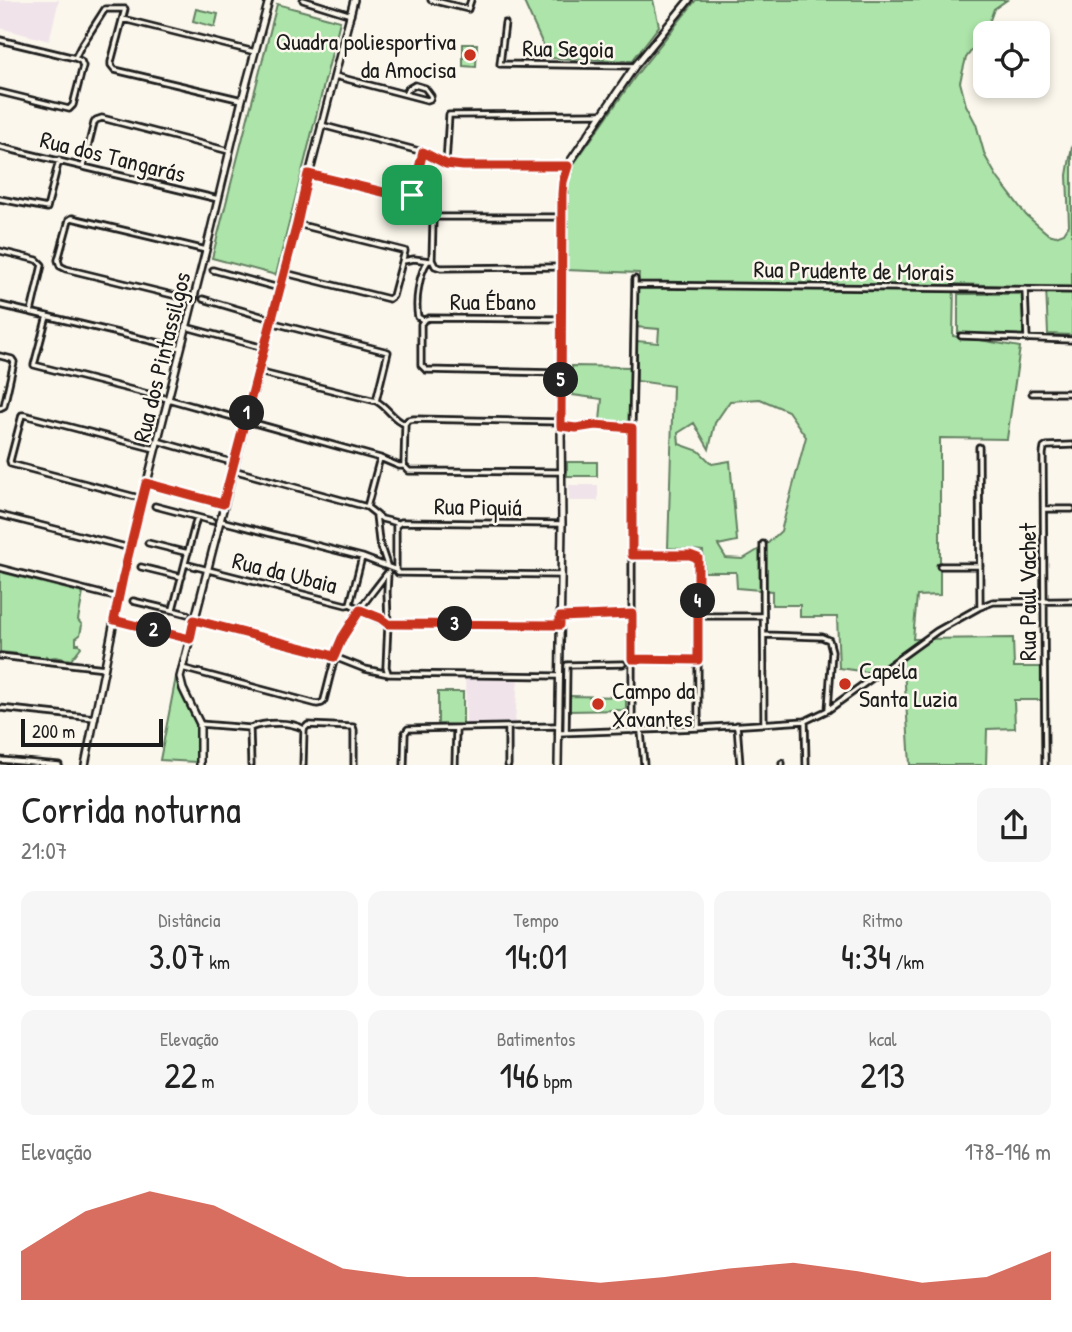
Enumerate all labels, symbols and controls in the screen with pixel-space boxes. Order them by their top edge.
map controls [973,21,1050,98]
button: locate [973,21,1050,98]
place label: Quadra poliesportiva da Amocisa [275,25,456,85]
street label: Rua Segoia [522,31,614,65]
marker: Quadra poliesportiva da Amocisa [462,47,478,63]
street label: Rua dos Tangarás [37,122,189,190]
pin [382,165,442,225]
icon: arrive [393,176,431,214]
street label: Rua Prudente de Morais [753,252,955,288]
street label: Rua dos Pintassilgos [124,268,198,446]
street label: Rua Ébano [450,285,536,317]
pin: 5 [544,362,578,398]
text: 5 [556,366,565,392]
pin: 1 [230,396,264,430]
text: 1 [243,399,250,425]
street label: Rua Piquiá [434,489,522,523]
street label: Rua Paul Vachet [1011,522,1043,661]
street label: Rua da Ubaia [229,544,341,600]
pin: 4 [680,584,716,618]
text: 4 [694,587,701,613]
pin: 3 [438,606,472,642]
text: 3 [450,610,459,636]
pin: 2 [136,612,172,648]
text: 2 [149,616,158,642]
place label: Capela Santa Luzia [859,654,957,714]
place label: Campo da Xavantes [612,674,695,734]
marker: Capela Santa Luzia [837,676,853,692]
marker: Campo da Xavantes [590,696,606,712]
scale bar [21,716,163,748]
text: 200 m [32,718,75,744]
text: Corrida noturna [21,783,241,835]
button: share [977,788,1051,862]
text: 21:07 [21,835,67,866]
text: Distância [158,907,220,933]
text: Tempo [513,907,559,933]
text: Ritmo [863,907,903,933]
text: 3.07 [149,933,205,980]
text: 14:01 [505,933,567,980]
text: 4:34 [841,933,891,980]
text: km [205,949,230,975]
text: /km [891,949,924,975]
text: Elevação [160,1026,219,1052]
text: Batimentos [497,1026,575,1052]
text: kcal [869,1026,897,1052]
text: 22 [164,1052,197,1099]
text: 146 [499,1052,539,1099]
text: 213 [860,1052,905,1099]
text: m [197,1068,214,1094]
text: bpm [539,1068,573,1094]
text: Elevação [21,1136,92,1167]
text: 178–196 m [965,1136,1051,1167]

